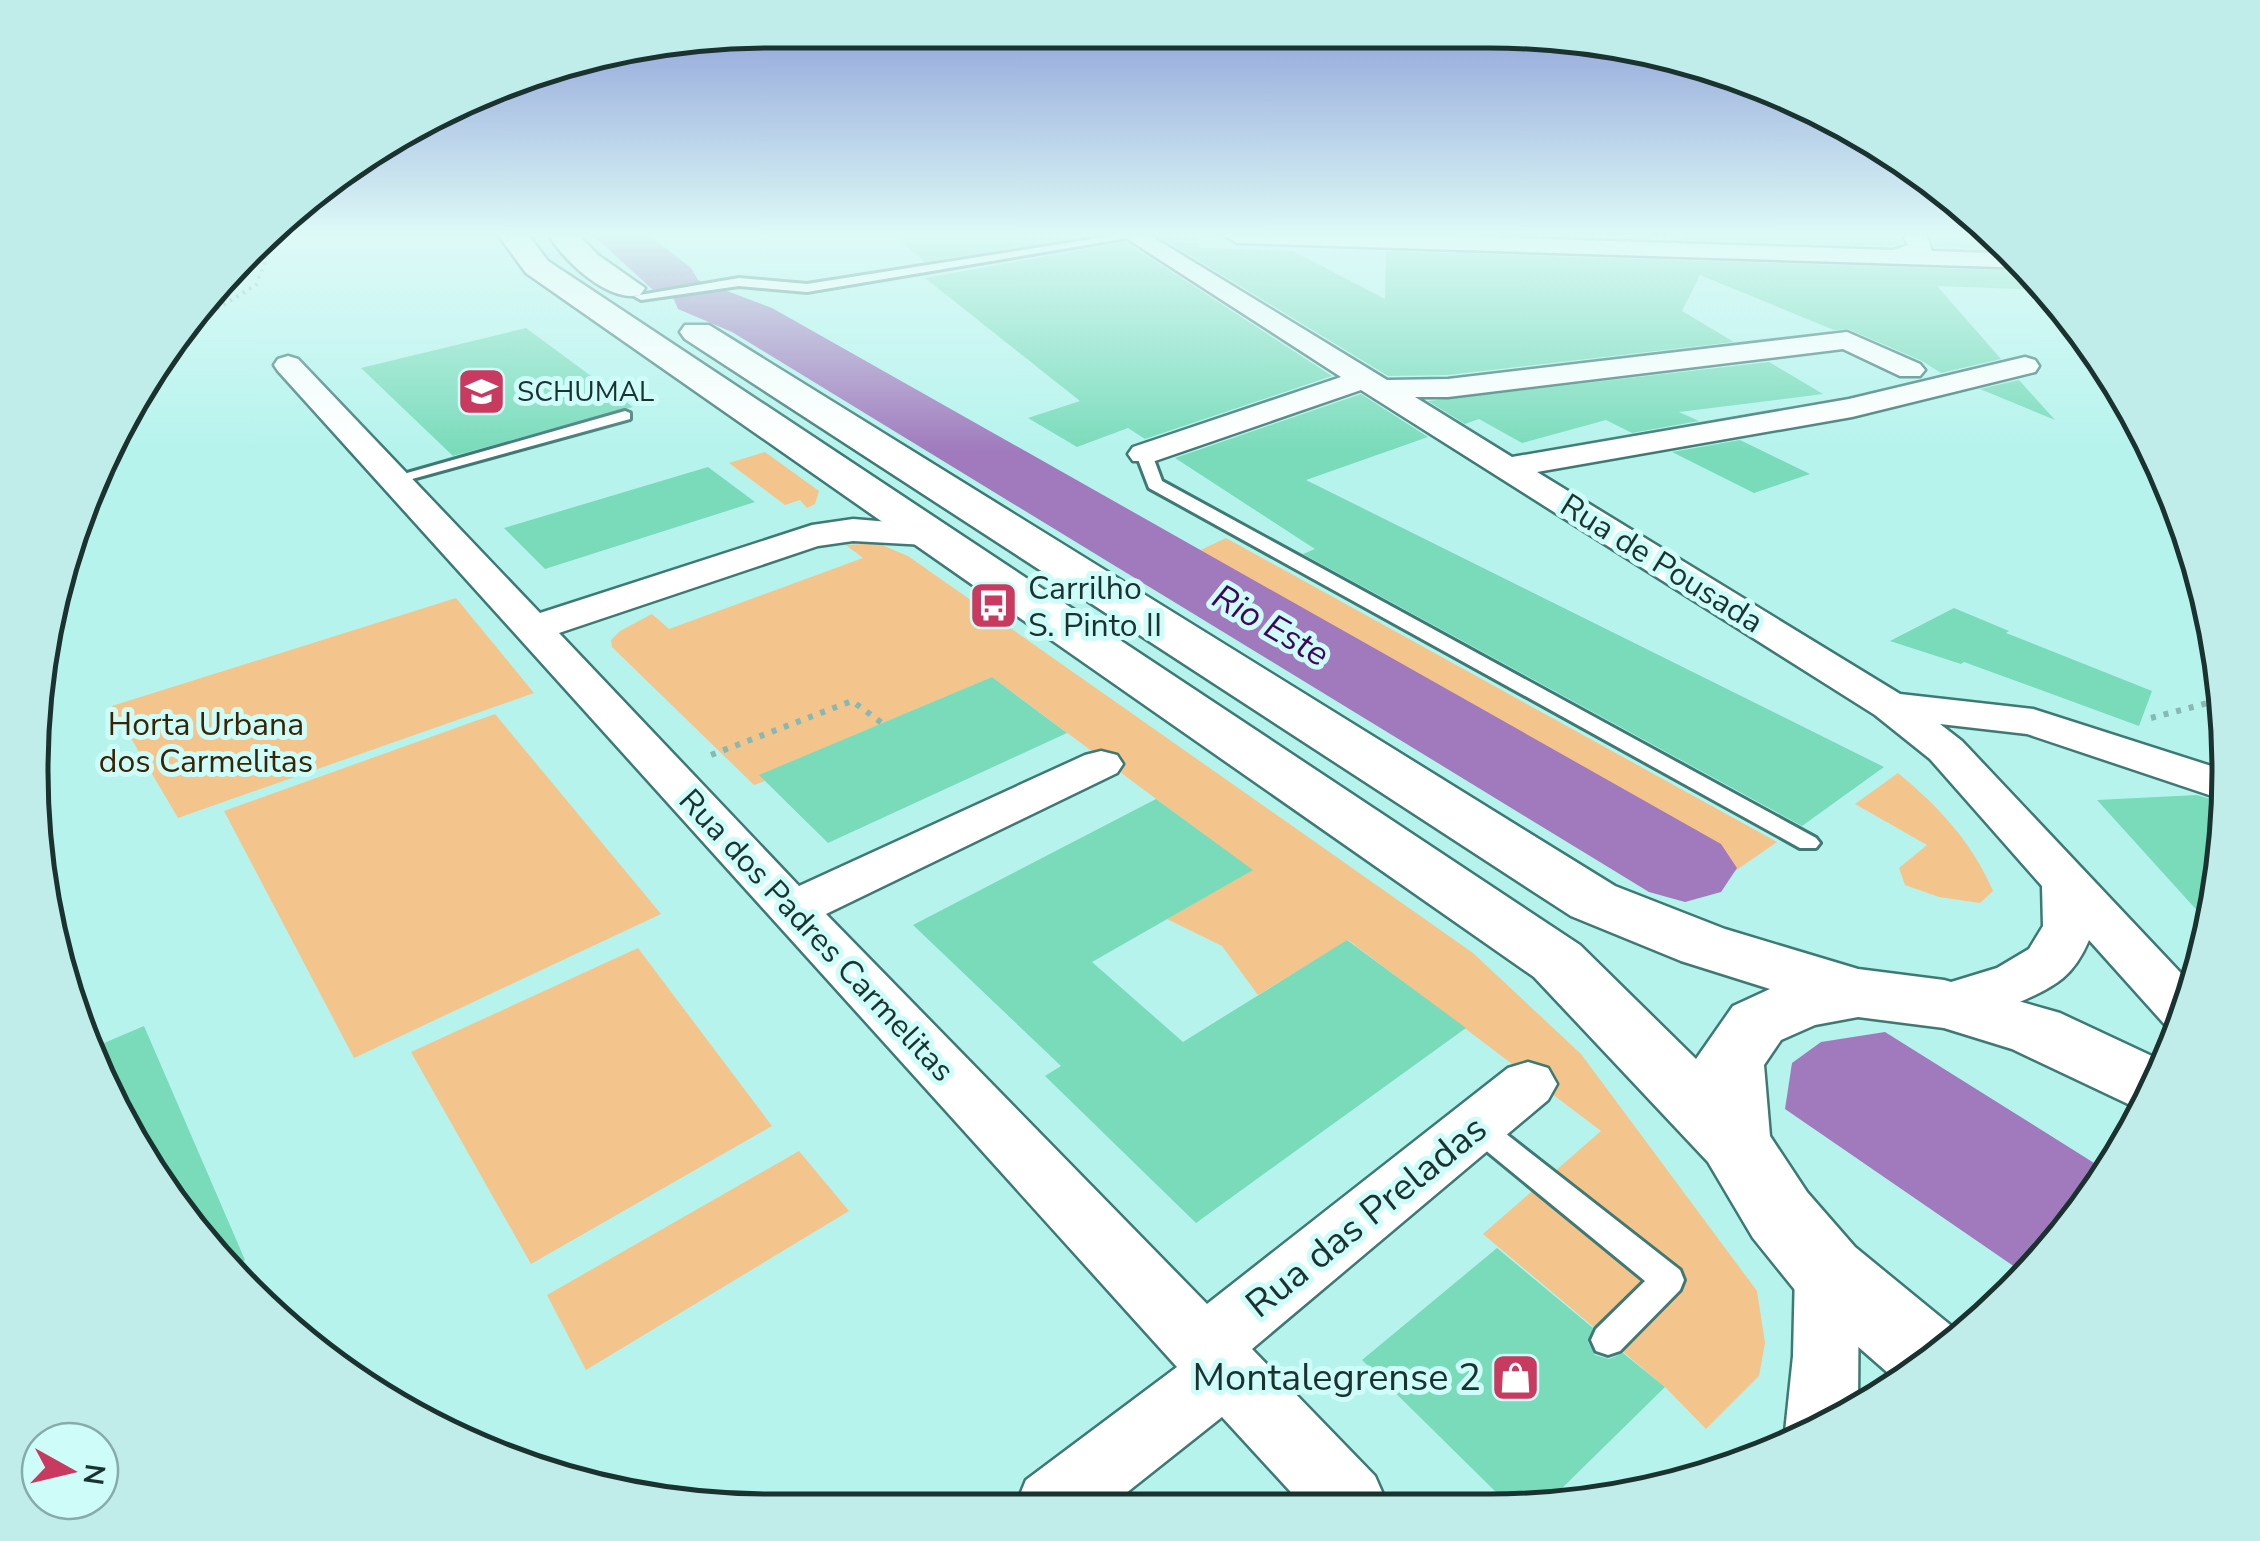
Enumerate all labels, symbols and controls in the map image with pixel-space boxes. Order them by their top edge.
school or university icon: SCHUMAL [456,365,508,417]
place label: SCHUMAL [517,373,654,411]
street label: Rua de Pousada [1552,484,1771,643]
place label: Carrilho S. Pinto II [1028,567,1162,647]
water label: Rio Este [1204,573,1338,678]
bus stop icon: Carrilho S. Pinto II [967,580,1019,632]
park label: Horta Urbana dos Carmelitas [99,703,313,783]
street label: Rua dos Padres Carmelitas [669,780,964,1091]
street label: Rua das Preladas [1235,1103,1497,1329]
shop icon: Montalegrense 2 [1490,1351,1542,1403]
place label: Montalegrense 2 [1193,1352,1481,1403]
north arrow [20,1421,120,1521]
text: N [73,1461,114,1487]

